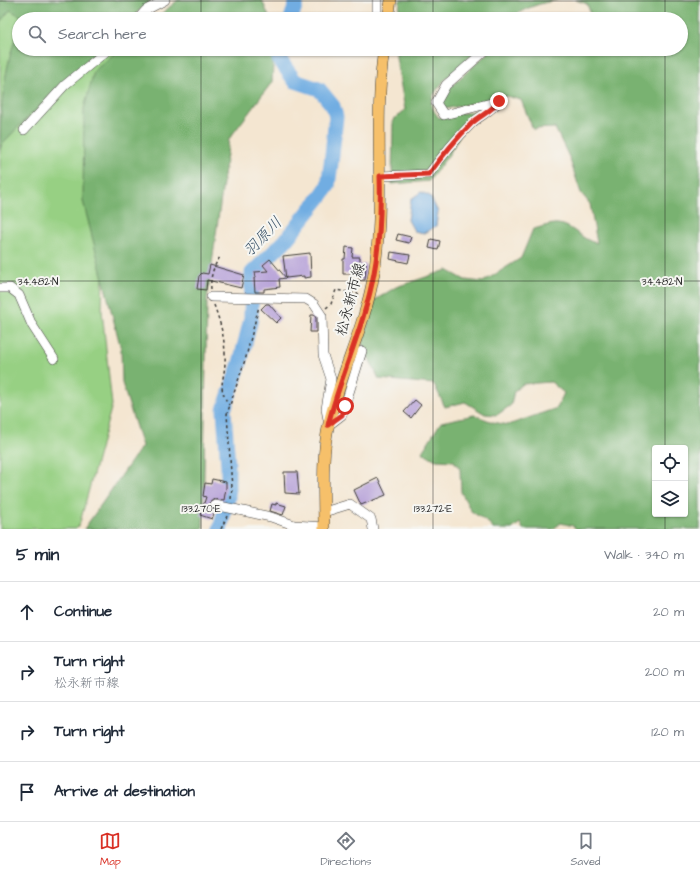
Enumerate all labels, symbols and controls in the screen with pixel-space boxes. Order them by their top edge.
search box [12,12,688,56]
icon: search [26,23,48,45]
text: Search here [58,24,147,45]
route end [490,92,508,110]
water label: 羽原川 [238,212,287,262]
street label: 松永新市線 [331,260,370,338]
text: 34.482°N [18,275,58,289]
text: 34.482°N [642,275,682,289]
route start [336,397,354,415]
map controls [652,445,688,517]
button: locate [652,445,688,481]
button: layers [652,481,688,517]
text: 133.270°E [181,502,221,516]
text: 133.272°E [414,502,452,516]
text: 5 min [16,543,59,567]
text: Walk · 340 m [604,546,684,564]
icon: ahead [16,601,38,623]
text: Continue [54,601,112,622]
text: 20 m [653,603,684,621]
text: Turn right [54,651,125,672]
icon: right [16,661,38,683]
text: 200 m [645,663,684,681]
text: 松永新市線 [54,674,119,692]
icon: right [16,721,38,743]
text: Turn right [54,721,125,742]
text: 120 m [651,723,684,741]
icon: arrive [16,781,38,803]
text: Arrive at destination [54,781,195,802]
tab: Map [99,830,121,869]
tab: Directions [320,830,372,869]
tab: Saved [571,830,601,869]

